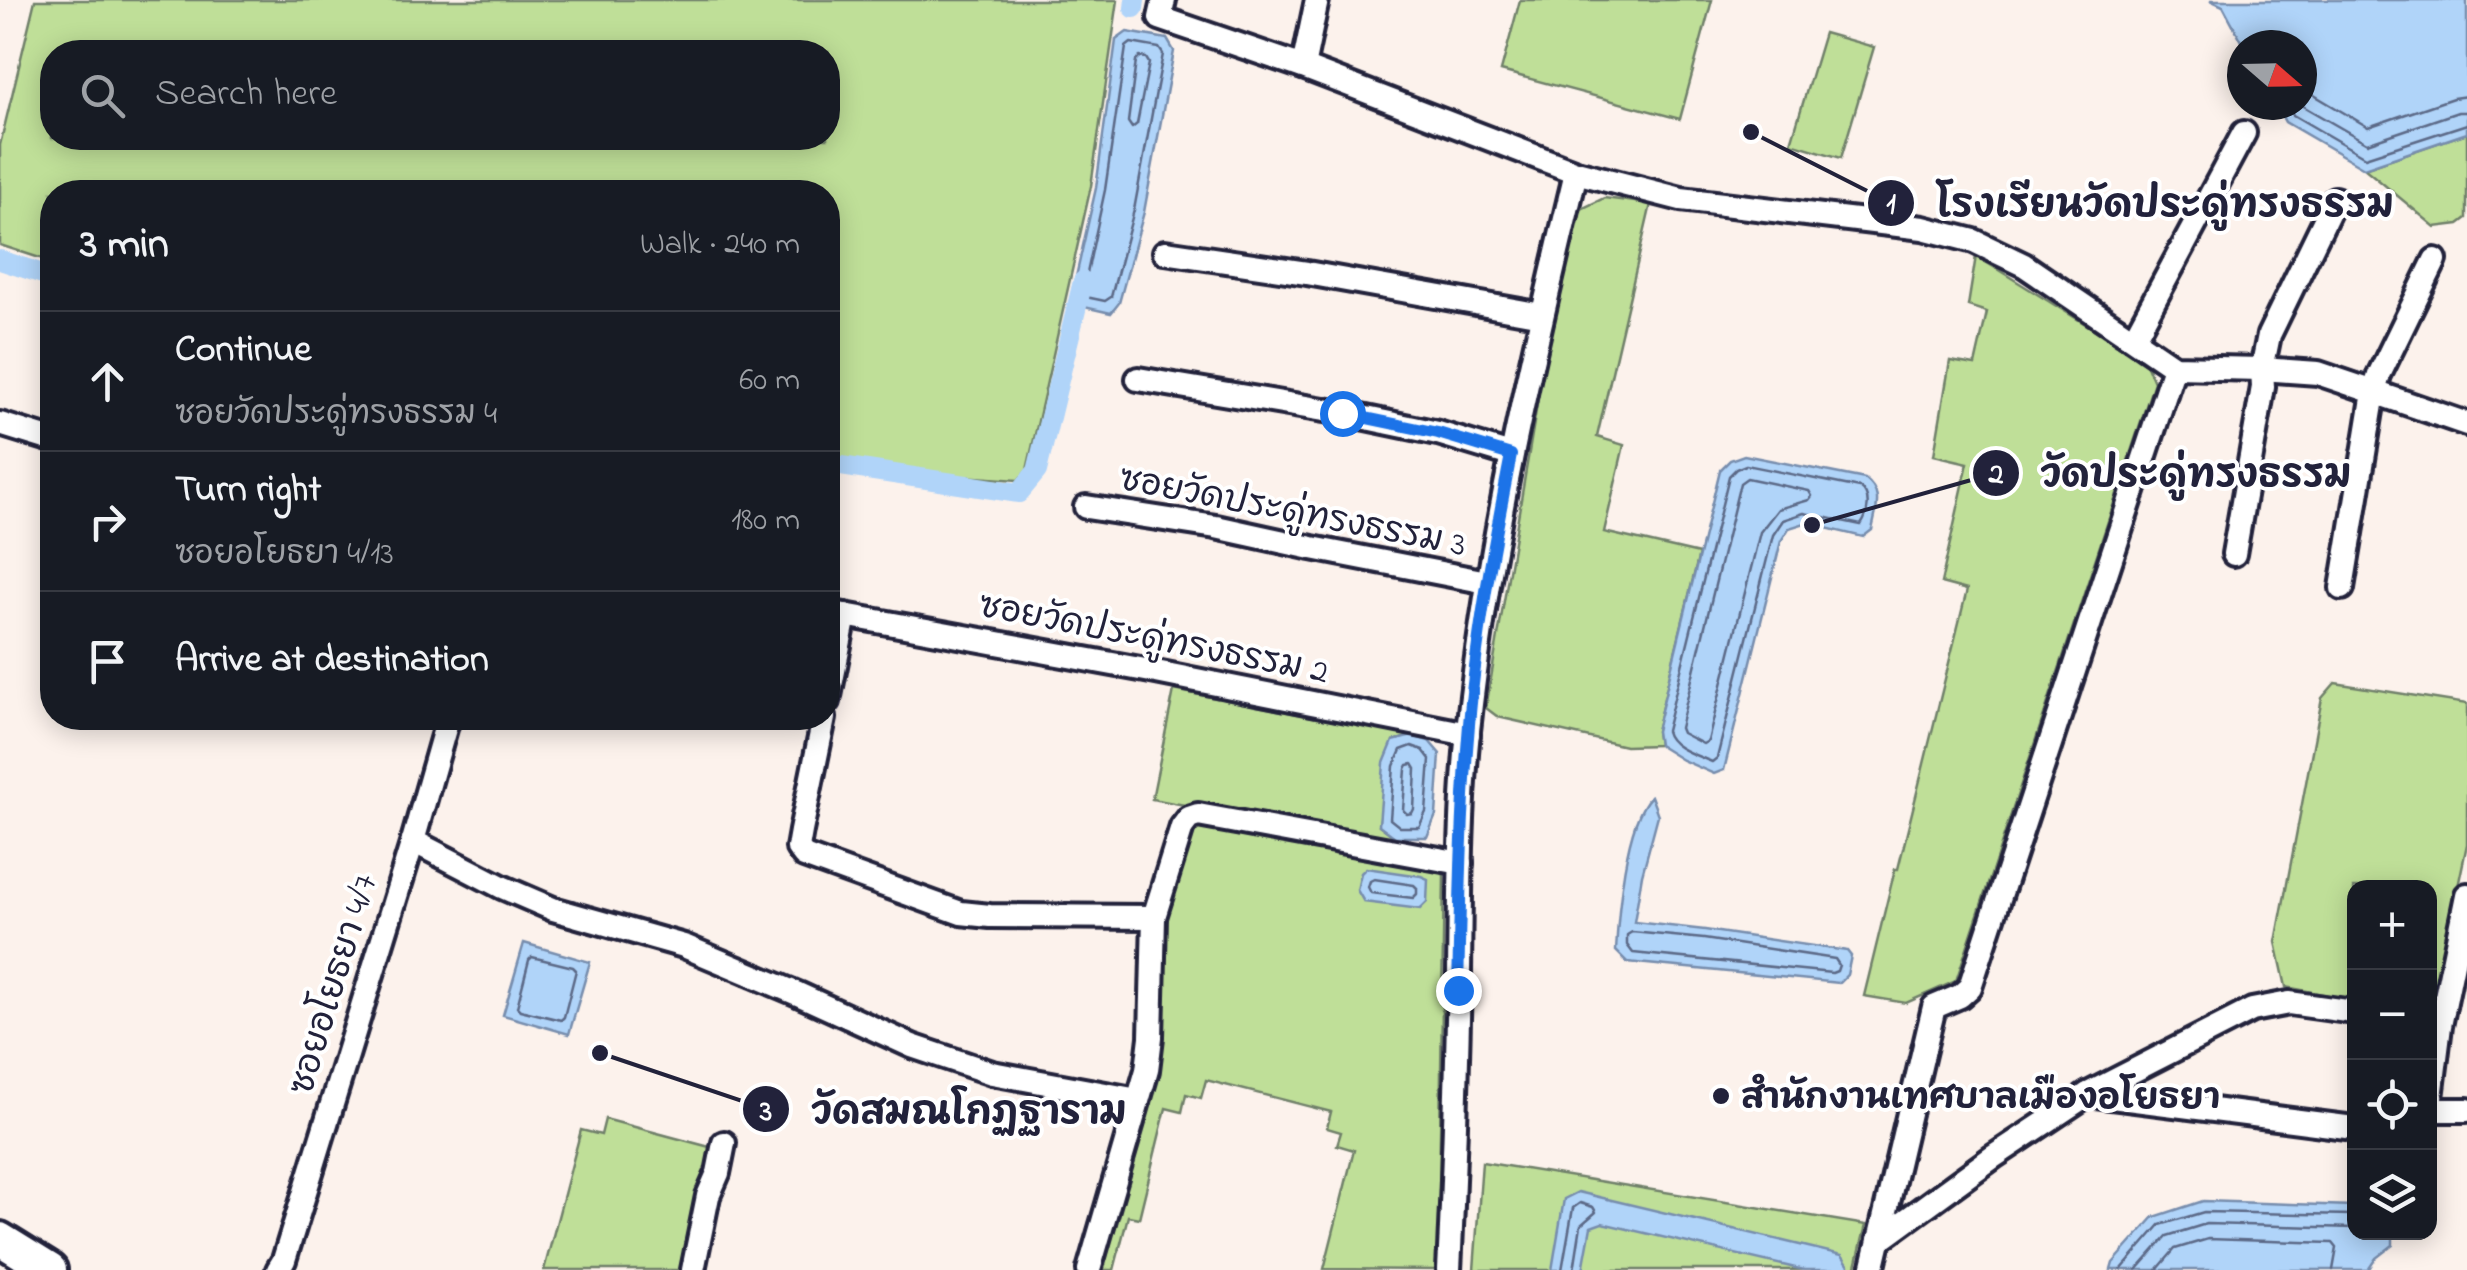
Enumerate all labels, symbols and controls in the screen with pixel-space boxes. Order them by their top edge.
north arrow [2227,30,2317,120]
search box [40,40,840,150]
text: Search here [155,67,337,123]
icon: search [75,68,130,123]
callout: โรงเรียนวัดประดู่ทรงธรรม [1866,169,2414,237]
text: โรงเรียนวัดประดู่ทรงธรรม [1935,178,2394,235]
text: 1 [1886,184,1896,228]
text: 3 min [80,215,169,276]
text: Walk · 240 m [640,222,800,269]
text: Continue [175,323,311,379]
icon: ahead [80,354,135,409]
text: 60 m [739,358,800,405]
route start [1320,391,1366,437]
text: ซอยวัดประดู่ทรงธรรม 4 [175,392,497,439]
callout: วัดประดู่ทรงธรรม [1971,439,2372,507]
text: วัดประดู่ทรงธรรม [2041,449,2351,505]
text: 2 [1988,454,2004,498]
street label: ซอยวัดประดู่ทรงธรรม 3 [1115,455,1470,572]
text: Turn right [175,463,321,519]
icon: right [80,494,135,549]
text: 180 m [731,498,800,545]
text: ซอยอโยธยา 4/13 [175,532,394,579]
street label: ซอยวัดประดู่ทรงธรรม 2 [974,582,1333,699]
text: Arrive at destination [175,633,489,689]
icon: arrive [80,634,135,689]
street label: ซอยอโยธยา 4/7 [276,868,393,1102]
map controls [2347,880,2437,1240]
button: + [2347,880,2437,970]
route end [1436,968,1482,1014]
button: − [2347,970,2437,1060]
button: locate [2347,1060,2437,1150]
place label: สำนักงานเทศบาลเมืองอโยธยา [1741,1073,2220,1125]
callout: วัดสมณโกฏฐาราม [741,1075,1146,1143]
text: วัดสมณโกฏฐาราม [811,1085,1127,1142]
marker: สำนักงานเทศบาลเมืองอโยธยา [1710,1085,1732,1107]
text: 3 [759,1091,772,1135]
button: layers [2347,1150,2437,1240]

